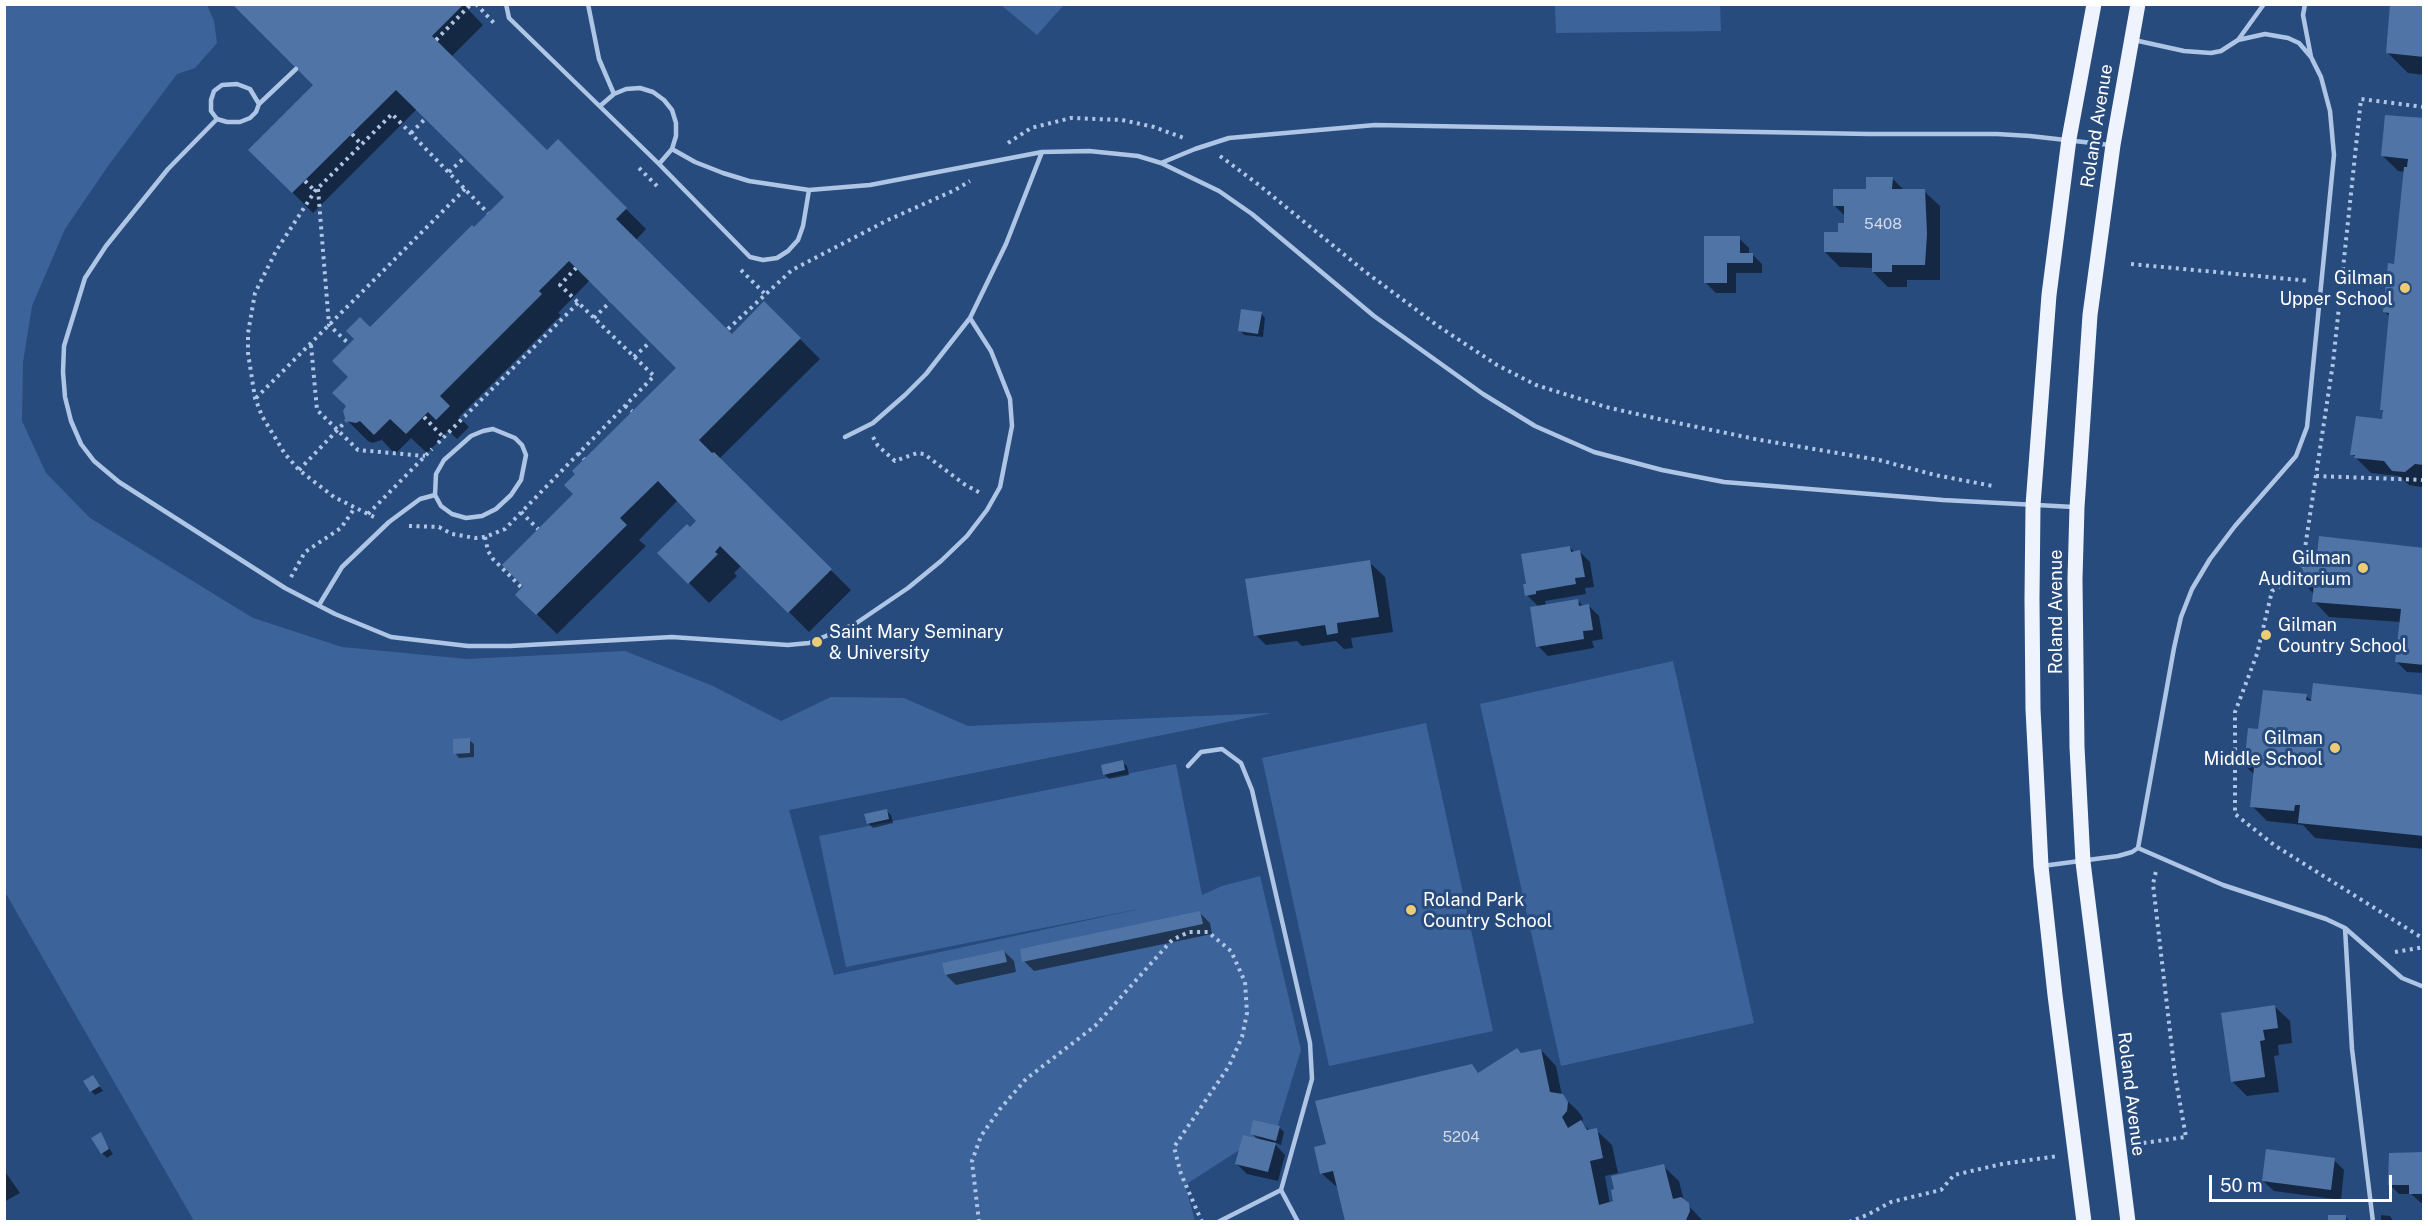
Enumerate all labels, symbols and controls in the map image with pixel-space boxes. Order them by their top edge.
street label: Roland Avenue [2077,63,2117,189]
house number: 5408 [1864,215,1902,233]
place label: Gilman Upper School [2279,267,2393,310]
marker: Gilman Upper School [2398,281,2412,295]
place label: Gilman Auditorium [2258,547,2351,590]
street label: Roland Avenue [2045,550,2067,674]
marker: Gilman Auditorium [2356,561,2370,575]
place label: Gilman Country School [2278,614,2407,656]
place label: Saint Mary Seminary & University [829,621,1004,664]
marker: Gilman Country School [2259,628,2273,642]
marker: Saint Mary Seminary & University [810,635,824,649]
place label: Gilman Middle School [2204,727,2323,770]
marker: Gilman Middle School [2328,741,2342,755]
place label: Roland Park Country School [1423,889,1552,932]
marker: Roland Park Country School [1404,903,1418,917]
street label: Roland Avenue [2113,1031,2149,1157]
house number: 5204 [1442,1128,1480,1146]
scale bar [2212,1163,2395,1201]
text: 50 m [2220,1175,2263,1196]

